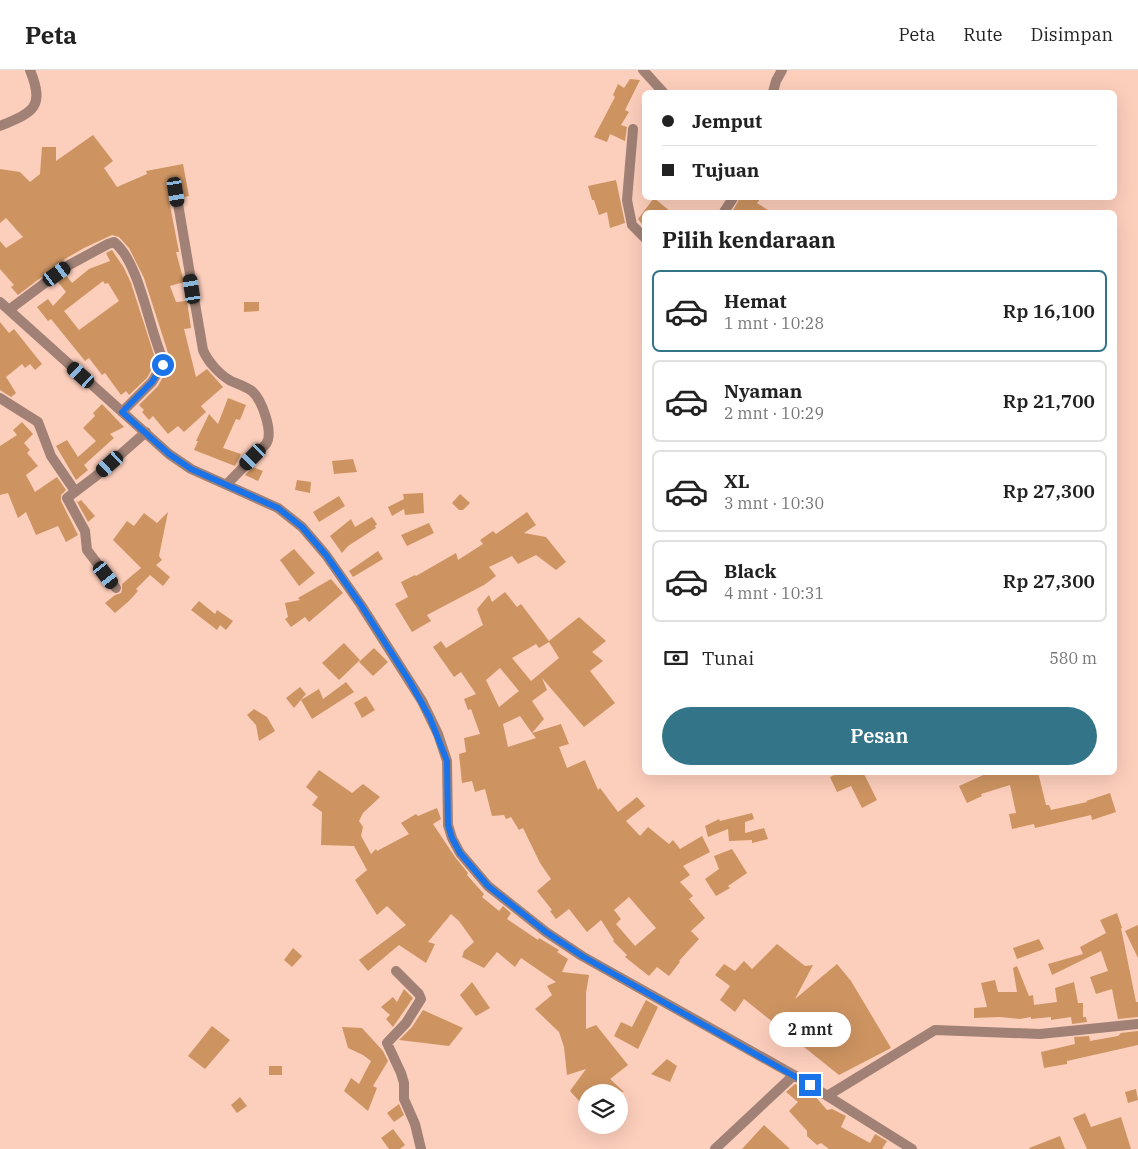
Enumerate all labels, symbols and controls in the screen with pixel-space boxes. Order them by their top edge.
text: Peta [25,19,77,51]
text: Peta [899,23,935,46]
text: Rute [963,23,1002,46]
text: Disimpan [1030,23,1113,46]
text: Jemput [692,109,762,133]
text: Tujuan [692,158,759,182]
car [166,176,185,208]
text: Pilih kendaraan [662,225,836,254]
car [40,259,73,289]
car [182,273,201,305]
icon: car [664,289,709,334]
text: Hemat [724,289,787,313]
text: Rp 16,100 [1003,299,1095,323]
text: 1 mnt · 10:28 [724,313,824,333]
route start [152,354,174,376]
car [64,359,97,391]
icon: car [664,379,709,424]
text: Nyaman [724,379,802,403]
text: Rp 21,700 [1003,389,1095,413]
text: 2 mnt · 10:29 [724,403,824,423]
car [237,441,268,473]
car [93,448,126,480]
icon: car [664,469,709,514]
text: XL [724,469,750,493]
text: Rp 27,300 [1003,479,1095,503]
text: 3 mnt · 10:30 [724,493,824,513]
car [90,559,121,591]
icon: car [664,559,709,604]
text: Black [724,559,776,583]
text: Rp 27,300 [1003,569,1095,593]
text: 4 mnt · 10:31 [724,583,824,603]
icon: cash [662,644,690,672]
text: Tunai [702,646,754,670]
text: 580 m [1049,648,1097,668]
button: Pesan [662,707,1097,765]
callout: 2 mnt [769,1012,851,1048]
text: 2 mnt [787,1019,833,1039]
route end [799,1074,821,1096]
map controls [578,1084,628,1134]
button: layers [578,1084,628,1134]

